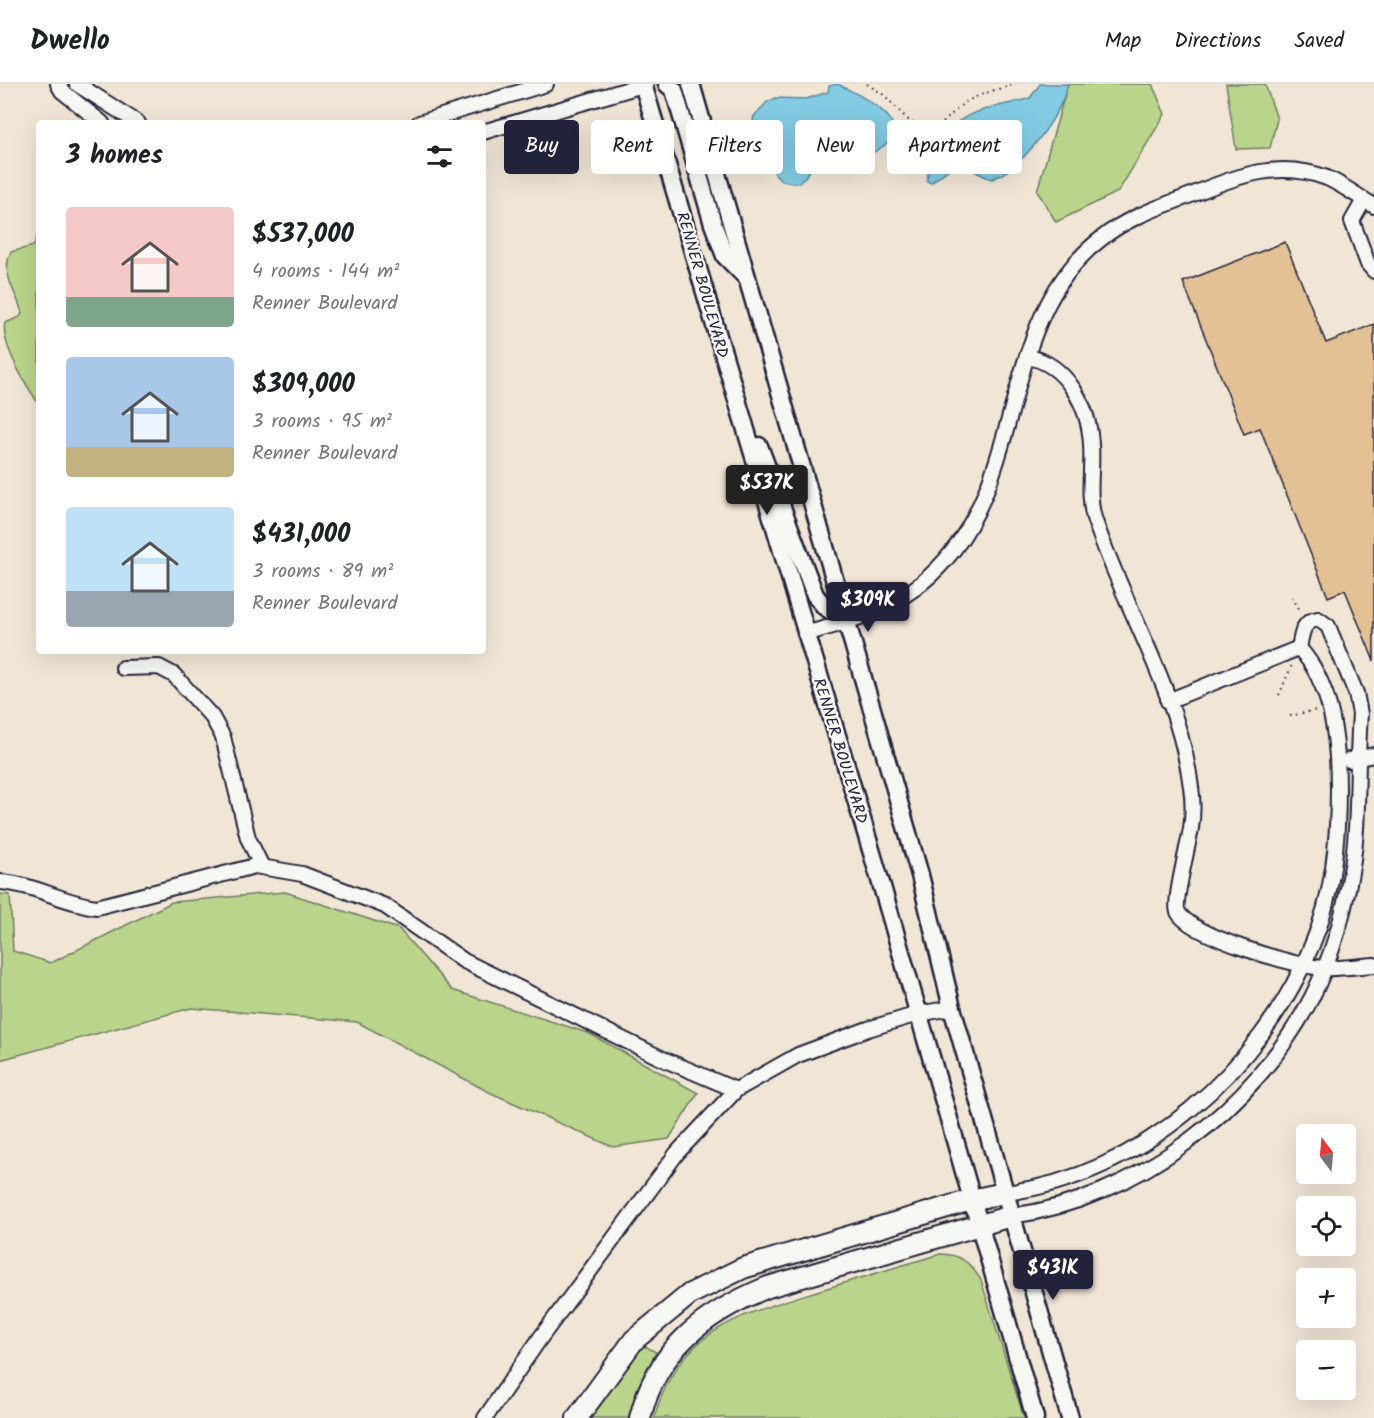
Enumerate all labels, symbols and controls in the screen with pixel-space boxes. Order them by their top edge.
text: Dwello [30,19,110,64]
text: Map [1105,25,1141,58]
text: Directions [1174,25,1261,58]
text: Saved [1294,25,1344,58]
chip: Buy [504,120,579,174]
chip: Rent [591,120,674,174]
chip: Filters [686,120,783,174]
chip: New [795,120,875,174]
chip: Apartment [887,120,1022,174]
text: 3 homes [66,135,163,177]
icon: filters [423,140,456,173]
street label: RENNER BOULEVARD [669,209,735,361]
text: $537,000 [252,214,354,256]
icon: home [114,231,186,303]
text: 4 rooms · 144 m² [252,256,399,288]
text: Renner Boulevard [252,288,397,320]
text: $309,000 [252,364,355,406]
icon: home [114,381,186,453]
text: 3 rooms · 95 m² [252,406,392,438]
text: Renner Boulevard [252,438,397,470]
pin: $537K [725,465,809,516]
text: $537K [740,468,794,500]
text: $431,000 [252,514,350,556]
icon: home [114,531,186,603]
text: 3 rooms · 89 m² [252,556,393,588]
pin: $309K [826,582,910,633]
text: $309K [840,585,896,617]
text: Renner Boulevard [252,588,397,620]
street label: RENNER BOULEVARD [806,675,874,827]
north arrow [1296,1124,1356,1184]
map controls [1296,1124,1356,1400]
button: locate [1296,1196,1356,1256]
pin: $431K [1011,1250,1095,1301]
text: $431K [1027,1253,1079,1285]
button: + [1296,1268,1356,1328]
button: − [1296,1340,1356,1400]

